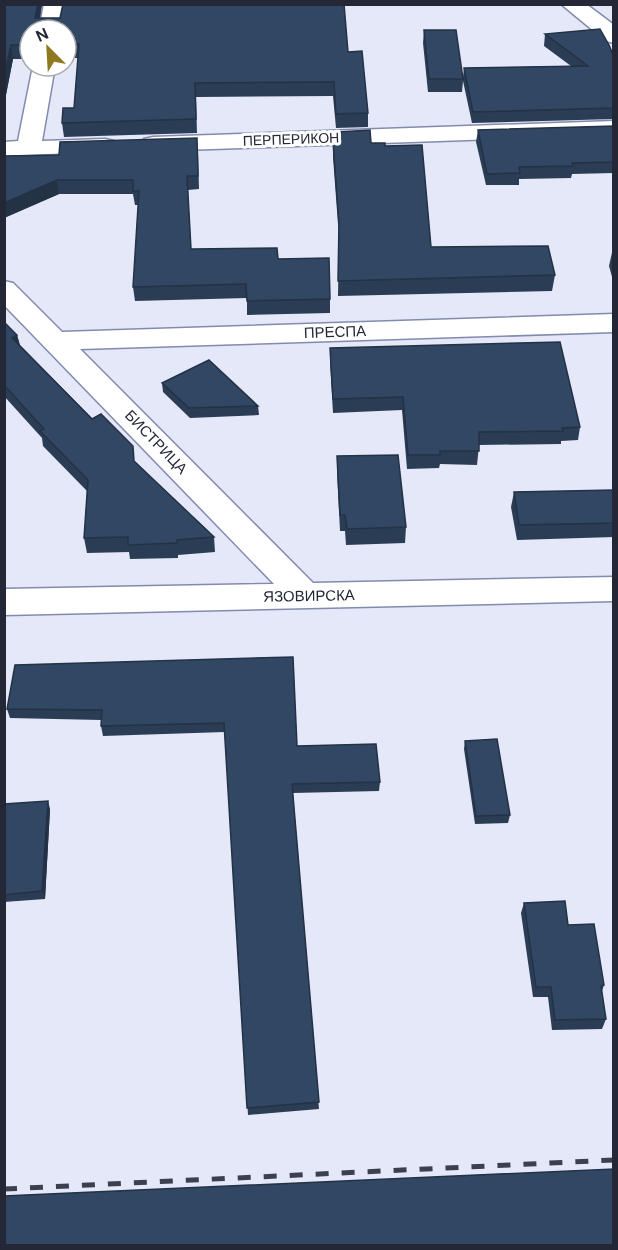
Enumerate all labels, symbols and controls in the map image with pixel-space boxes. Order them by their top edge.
north arrow [18,18,78,78]
text: N [33,23,52,47]
street label: ПЕРПЕРИКОН [242,128,340,150]
street label: ПРЕСПА [303,321,367,343]
street label: БИСТРИЦА [120,406,192,478]
street label: ЯЗОВИРСКА [263,585,355,607]

